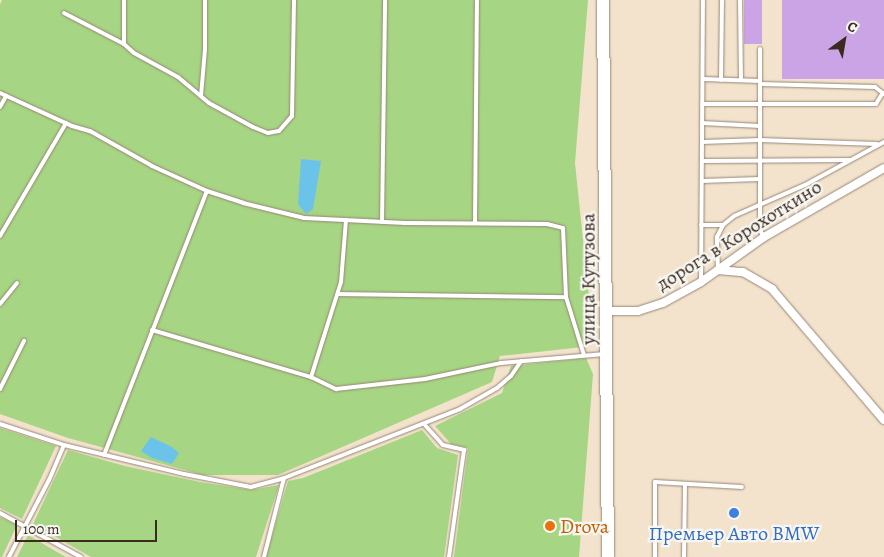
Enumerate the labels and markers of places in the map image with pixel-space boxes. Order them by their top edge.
marker: Премьер Авто BMW [728,507,740,519]
place label: Drova [560,514,609,538]
marker: Drova [544,520,556,532]
place label: Премьер Авто BMW [649,521,819,545]

